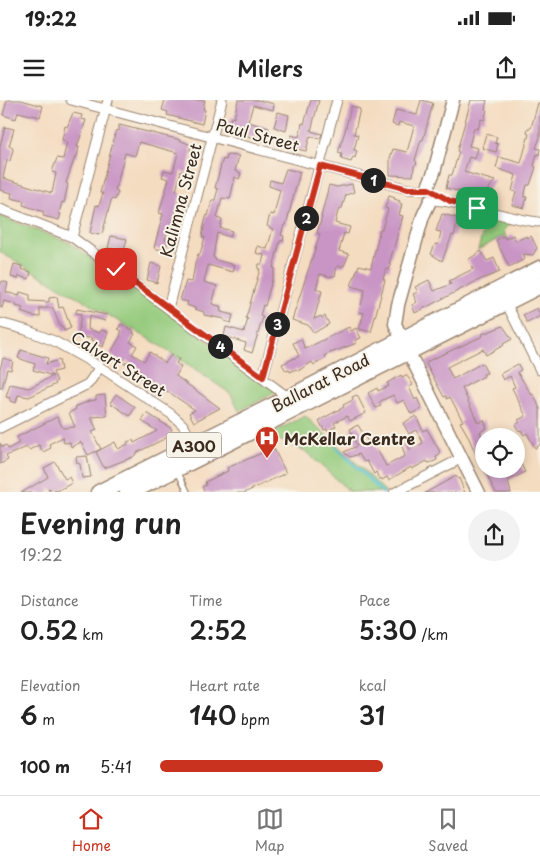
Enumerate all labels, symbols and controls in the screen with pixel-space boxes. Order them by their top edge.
text: 19:22 [25,4,77,32]
text: Milers [237,51,303,84]
icon: menu [20,54,48,82]
icon: share [492,54,520,82]
street label: Paul Street [214,111,302,157]
street label: Kalimna Street [153,140,207,260]
pin: 1 [360,168,386,192]
text: 1 [370,170,377,191]
pin [456,187,498,229]
icon: arrive [463,194,491,222]
pin: 2 [294,206,318,230]
text: 2 [302,208,311,229]
pin [95,248,137,290]
icon: check [102,255,130,283]
pin: 3 [264,312,290,336]
text: 3 [273,314,282,335]
street label: Calvert Street [67,324,171,402]
pin: 4 [208,334,232,358]
text: 4 [216,336,225,357]
street label: Ballarat Road [267,347,373,417]
hospital icon: McKellar Centre [254,425,280,459]
place label: McKellar Centre [284,426,416,450]
map controls [475,428,525,478]
button: locate [475,428,525,478]
road number: A300 [166,432,222,458]
text: Evening run [20,501,182,544]
button: share [468,509,520,561]
text: 19:22 [20,542,63,566]
text: Distance [20,590,79,611]
text: Time [189,590,222,611]
text: Pace [359,590,390,611]
text: 0.52 [20,611,78,649]
text: 2:52 [189,611,247,649]
text: 5:30 [359,611,417,649]
text: km [78,624,103,645]
text: /km [417,624,448,645]
text: Elevation [20,675,80,696]
text: Heart rate [189,675,260,696]
text: kcal [359,675,387,696]
text: 6 [20,696,38,734]
text: 140 [189,696,236,734]
text: 31 [359,696,385,734]
text: m [38,709,55,730]
text: bpm [236,709,270,730]
text: 100 m [20,754,70,778]
text: 5:41 [100,754,132,778]
tab: Home [72,805,111,856]
tab: Map [255,805,285,856]
tab: Saved [428,805,468,856]

